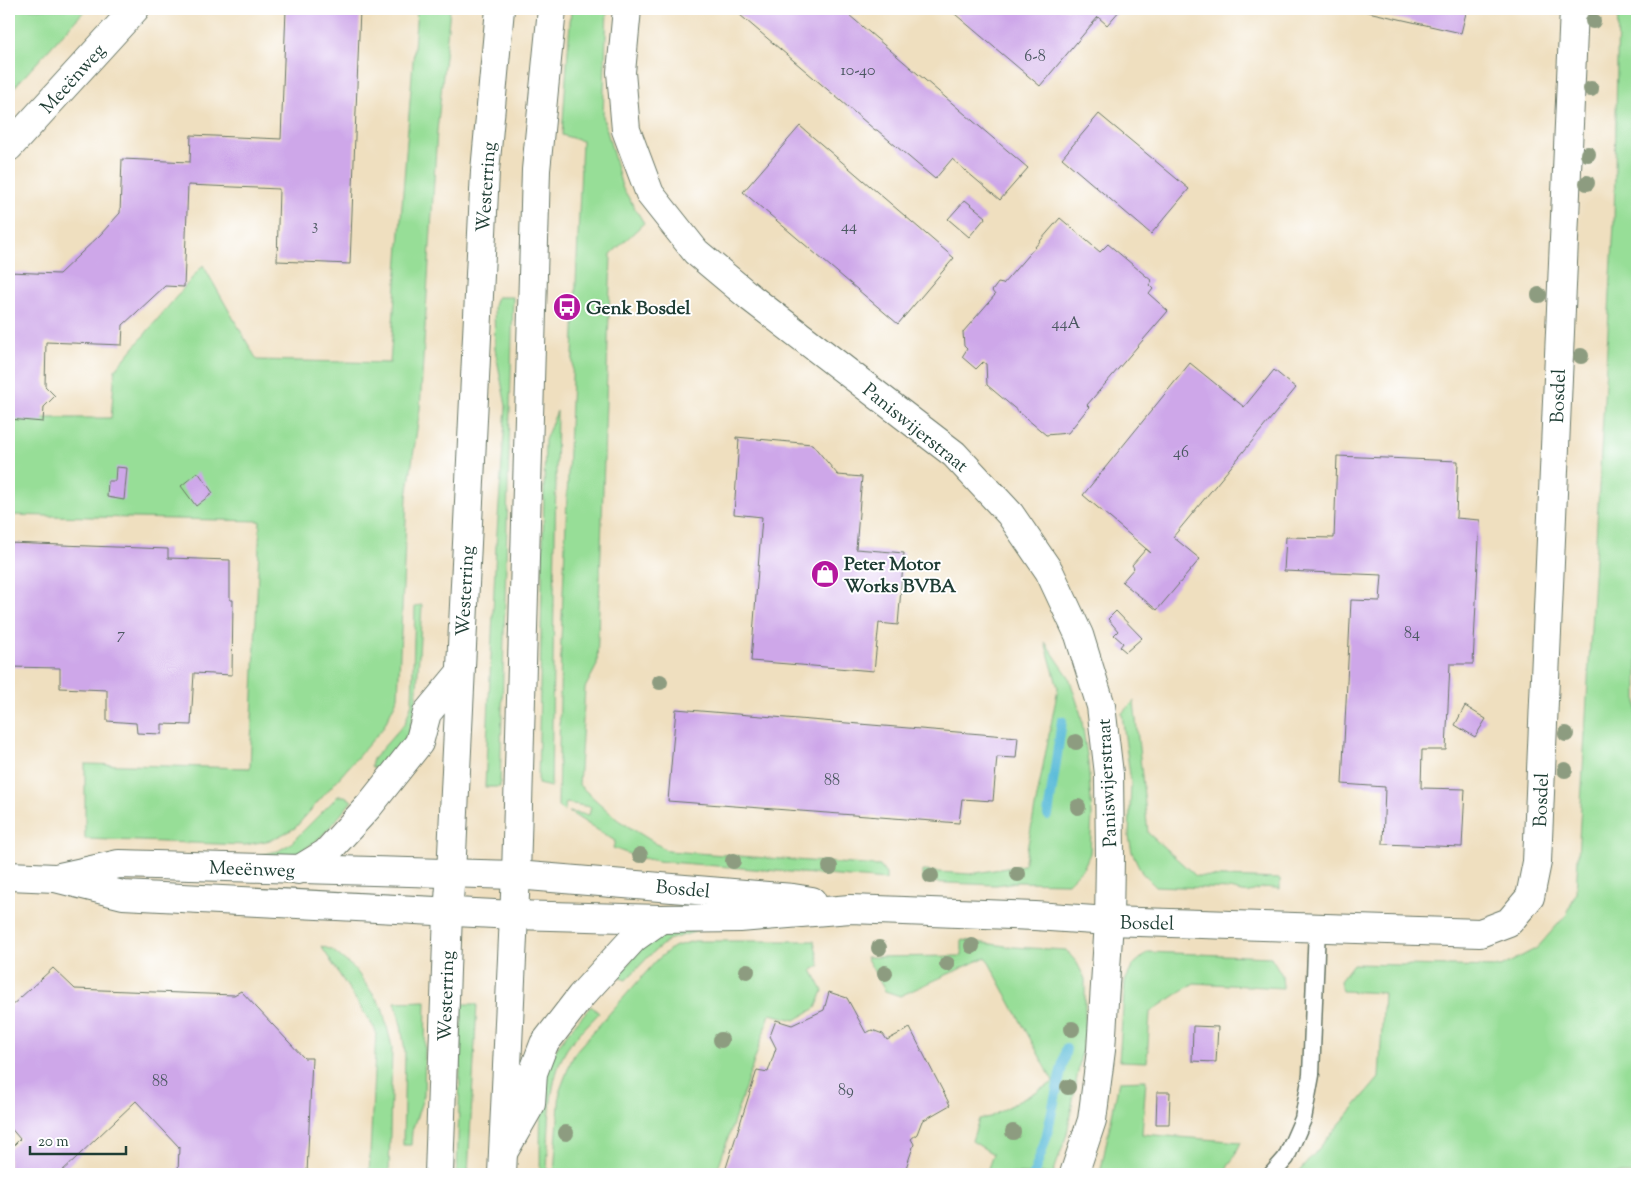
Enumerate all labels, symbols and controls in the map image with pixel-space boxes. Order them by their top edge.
street label: Meeënweg [35,39,113,121]
house number: 6-8 [1024,46,1046,69]
house number: 10-40 [841,60,875,83]
street label: Westerring [471,141,504,233]
house number: 3 [312,215,318,238]
house number: 44 [841,216,857,239]
bus stop icon: Genk Bosdel [552,292,582,322]
place label: Genk Bosdel [586,296,691,323]
house number: 44A [1051,313,1081,336]
street label: Bosdel [1545,368,1574,424]
street label: Paniswijerstraat [856,378,973,480]
house number: 46 [1173,442,1189,465]
street label: Westerring [451,545,482,637]
place label: Peter Motor Works BVBA [844,552,957,601]
shop icon: Peter Motor Works BVBA [810,559,840,589]
house number: 84 [1404,623,1420,646]
house number: 7 [117,624,125,647]
street label: Paniswijerstraat [1092,717,1125,848]
house number: 88 [824,770,840,793]
street label: Bosdel [1528,772,1557,828]
street label: Meeënweg [208,856,295,885]
street label: Bosdel [654,875,711,906]
street label: Bosdel [1120,911,1174,938]
street label: Westerring [432,950,463,1042]
house number: 88 [152,1071,168,1094]
house number: 89 [838,1080,854,1103]
scale bar [30,1123,126,1155]
text: 20 m [38,1132,69,1153]

